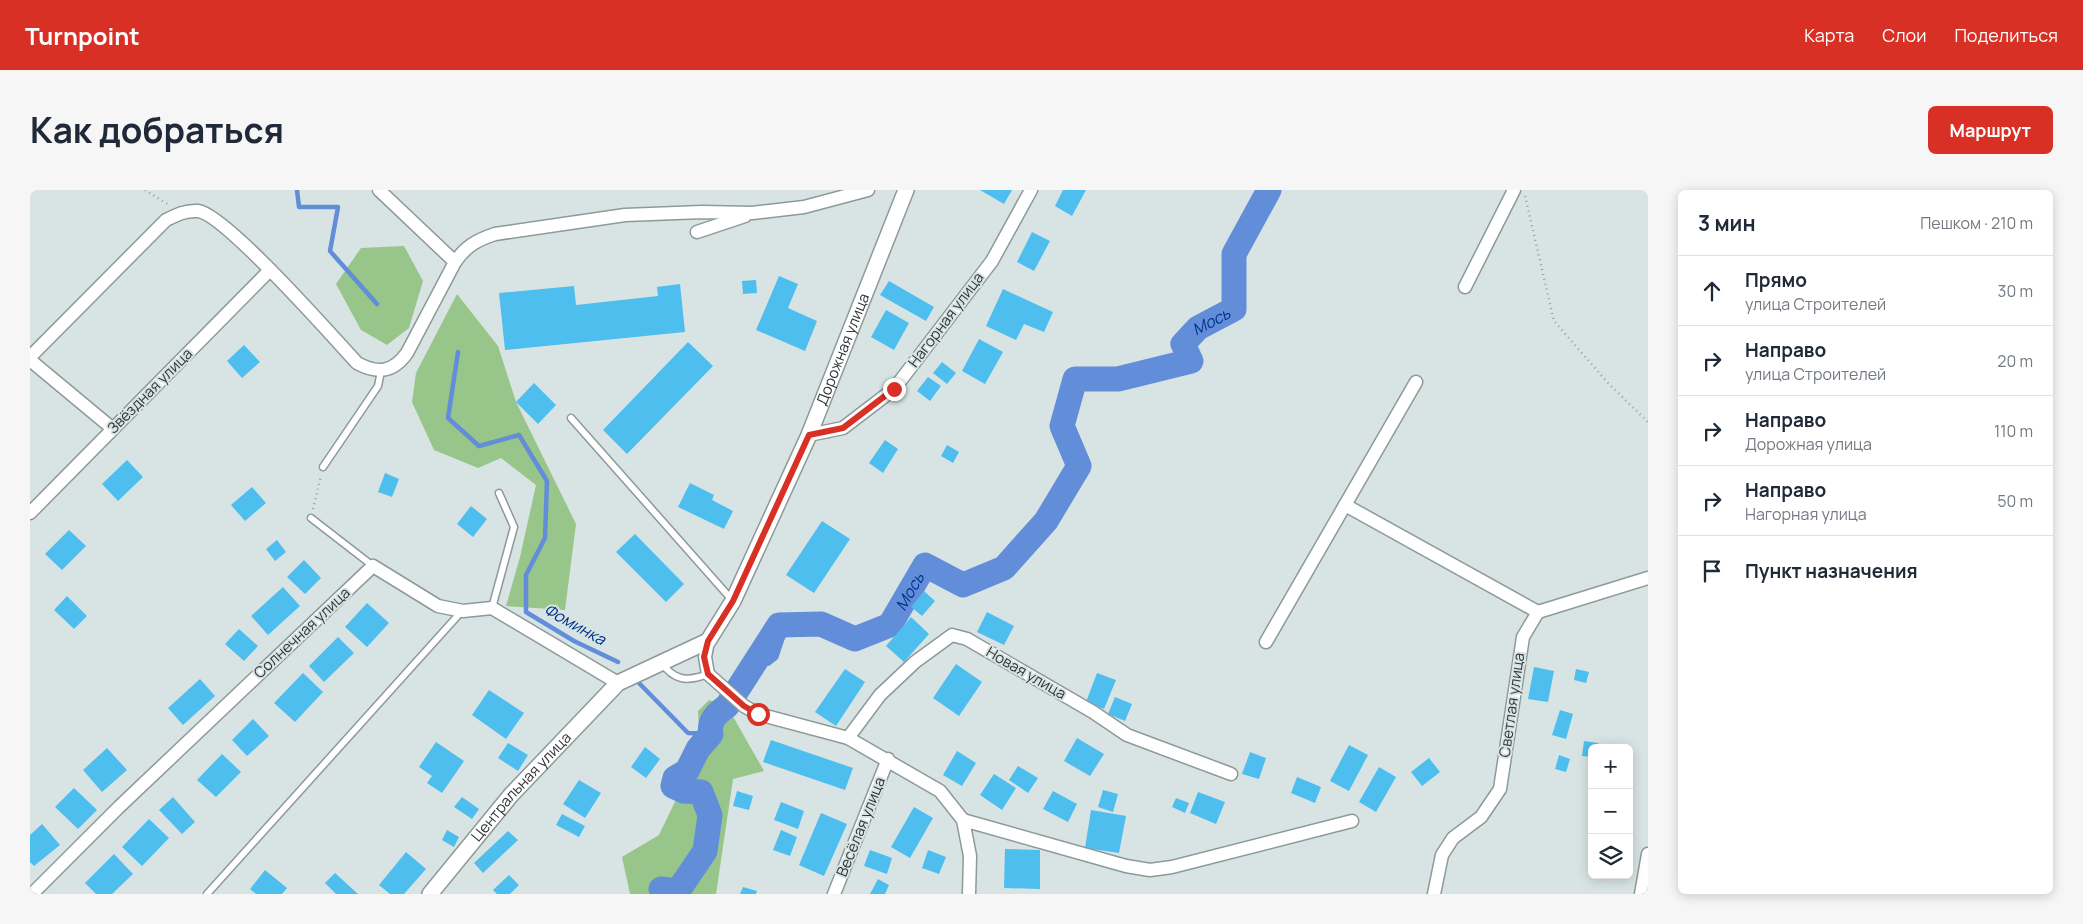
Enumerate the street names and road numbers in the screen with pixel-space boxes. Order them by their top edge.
street label: Нагорная улица [903,268,988,372]
street label: Дорожная улица [811,290,874,408]
street label: Звёздная улица [102,343,197,438]
street label: Солнечная улица [249,582,354,683]
street label: Новая улица [982,641,1070,704]
street label: Светлая улица [1494,651,1529,759]
street label: Центральная улица [466,727,576,846]
street label: Весёлая улица [831,774,890,880]

